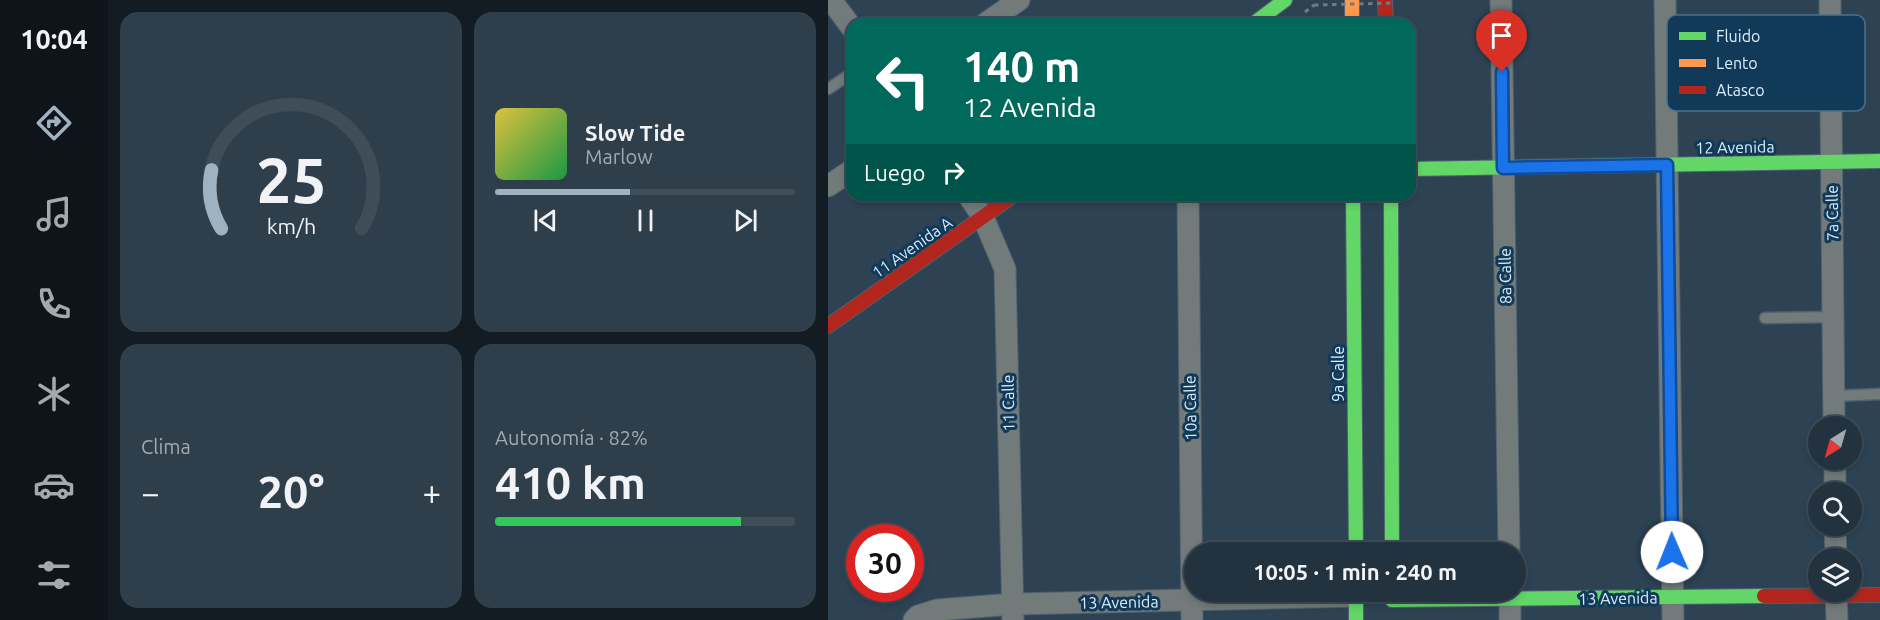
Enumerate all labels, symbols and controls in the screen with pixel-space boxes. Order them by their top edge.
pin [1476,10,1527,72]
legend [1667,15,1865,111]
icon: arrive [1485,19,1518,52]
text: 10:04 [20,24,88,54]
text: Fluido [1716,27,1760,45]
icon: left [864,42,942,120]
text: 140 m [963,43,1080,90]
text: Lento [1716,54,1758,72]
text: Atasco [1716,81,1765,99]
text: 12 Avenida [963,92,1097,122]
icon: directions [33,102,75,144]
text: Slow Tide [585,120,685,145]
street label: 12 Avenida [1695,137,1775,157]
text: 25 [256,145,326,215]
text: Marlow [585,145,653,168]
icon: right [937,156,970,189]
text: Luego [864,160,925,185]
street label: 7a Calle [1823,185,1841,241]
icon: music [33,193,75,235]
icon: previous [529,204,562,237]
icon: pause [629,204,662,237]
icon: next [729,204,762,237]
street label: 11 Avenida A [869,213,956,281]
text: km/h [266,215,316,239]
street label: 8a Calle [1496,248,1514,304]
icon: phone [33,283,75,325]
street label: 9a Calle [1329,346,1347,402]
icon: climate [33,373,75,415]
street label: 11 Calle [999,374,1017,432]
street label: 10a Calle [1180,375,1200,441]
north arrow [1808,416,1862,470]
map controls [1808,416,1862,602]
text: Autonomía · 82% [495,426,648,449]
text: Clima [141,435,191,458]
text: 410 km [495,457,646,508]
icon: car [33,464,75,506]
text: 20° [258,466,324,517]
text: − [141,474,160,511]
text: + [422,474,441,511]
button: search [1808,482,1862,536]
position arrow [1640,520,1704,584]
speed limit sign: 30 [846,524,924,602]
button: layers [1808,548,1862,602]
icon: filters [33,554,75,596]
text: 10:05 · 1 min · 240 m [1253,559,1457,584]
street label: 13 Avenida [1578,588,1658,608]
street label: 13 Avenida [1079,592,1159,612]

